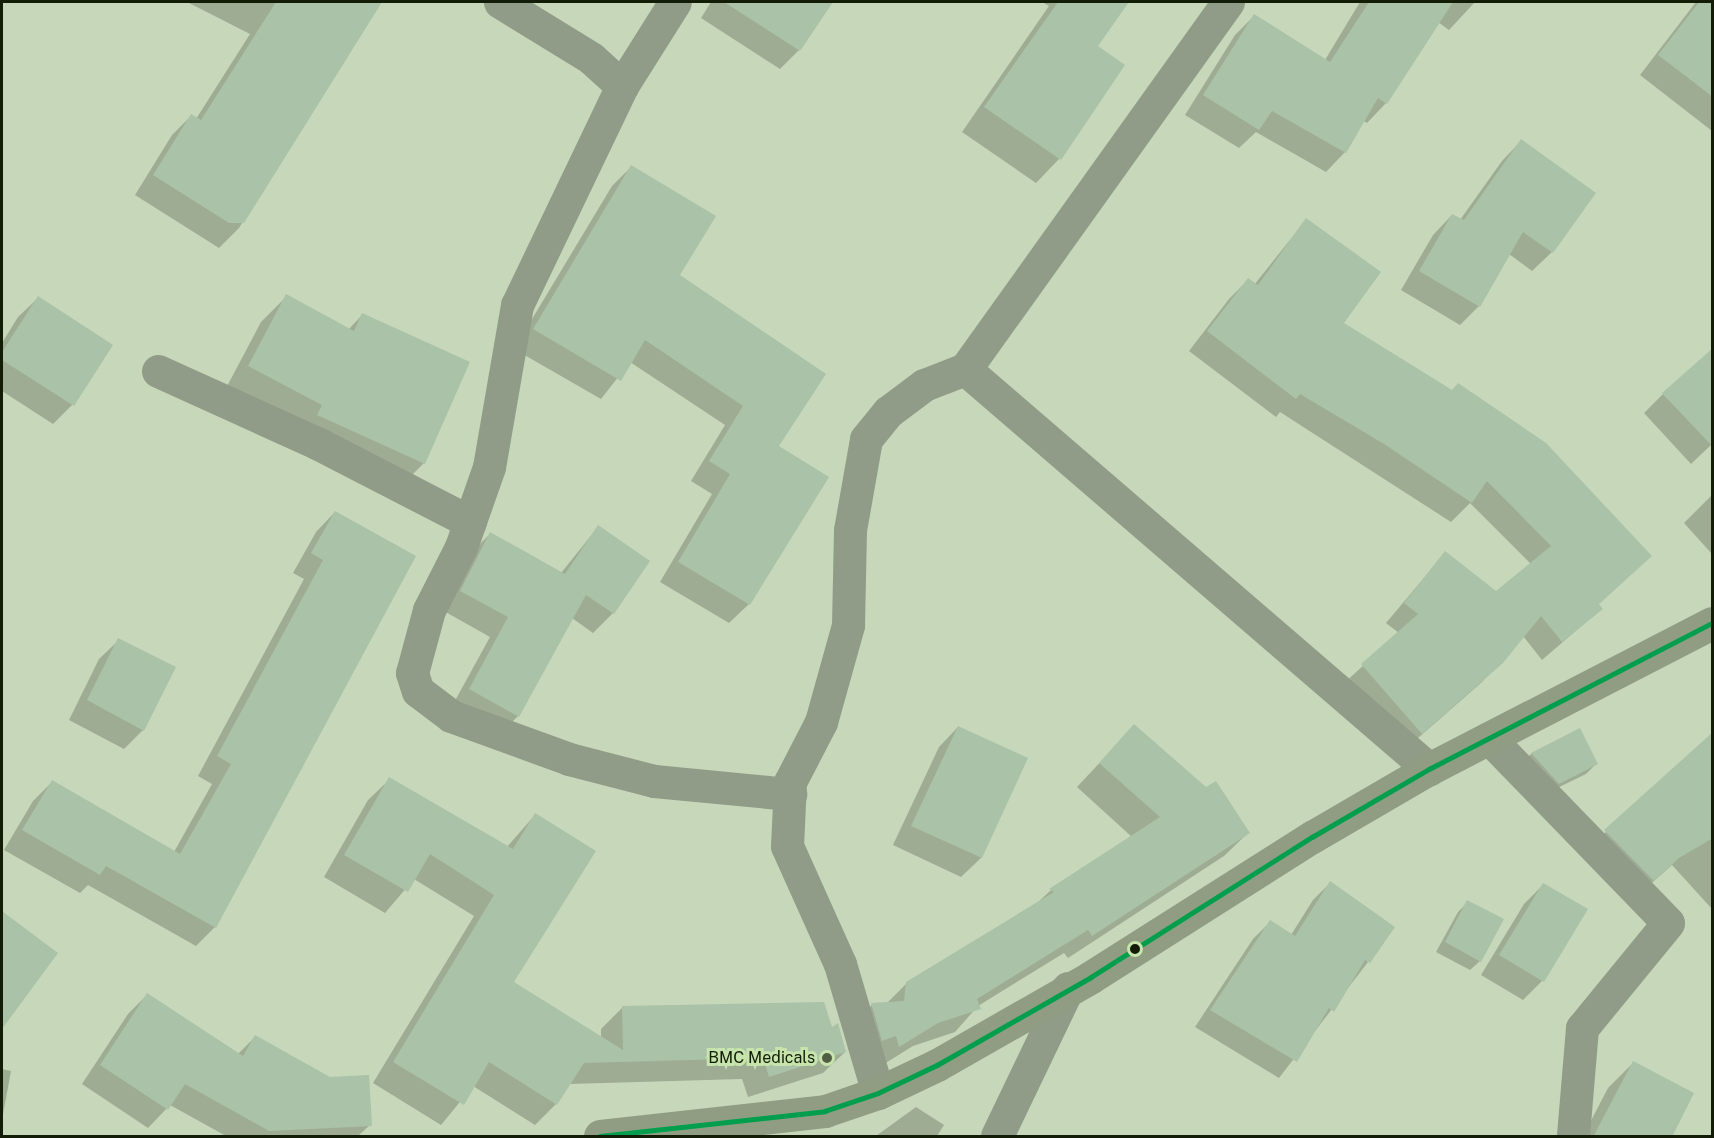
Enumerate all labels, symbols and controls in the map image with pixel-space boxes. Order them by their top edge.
unlabelled marker [1129,943,1141,955]
place label: BMC Medicals [708,1048,815,1068]
marker: BMC Medicals [820,1051,834,1065]

